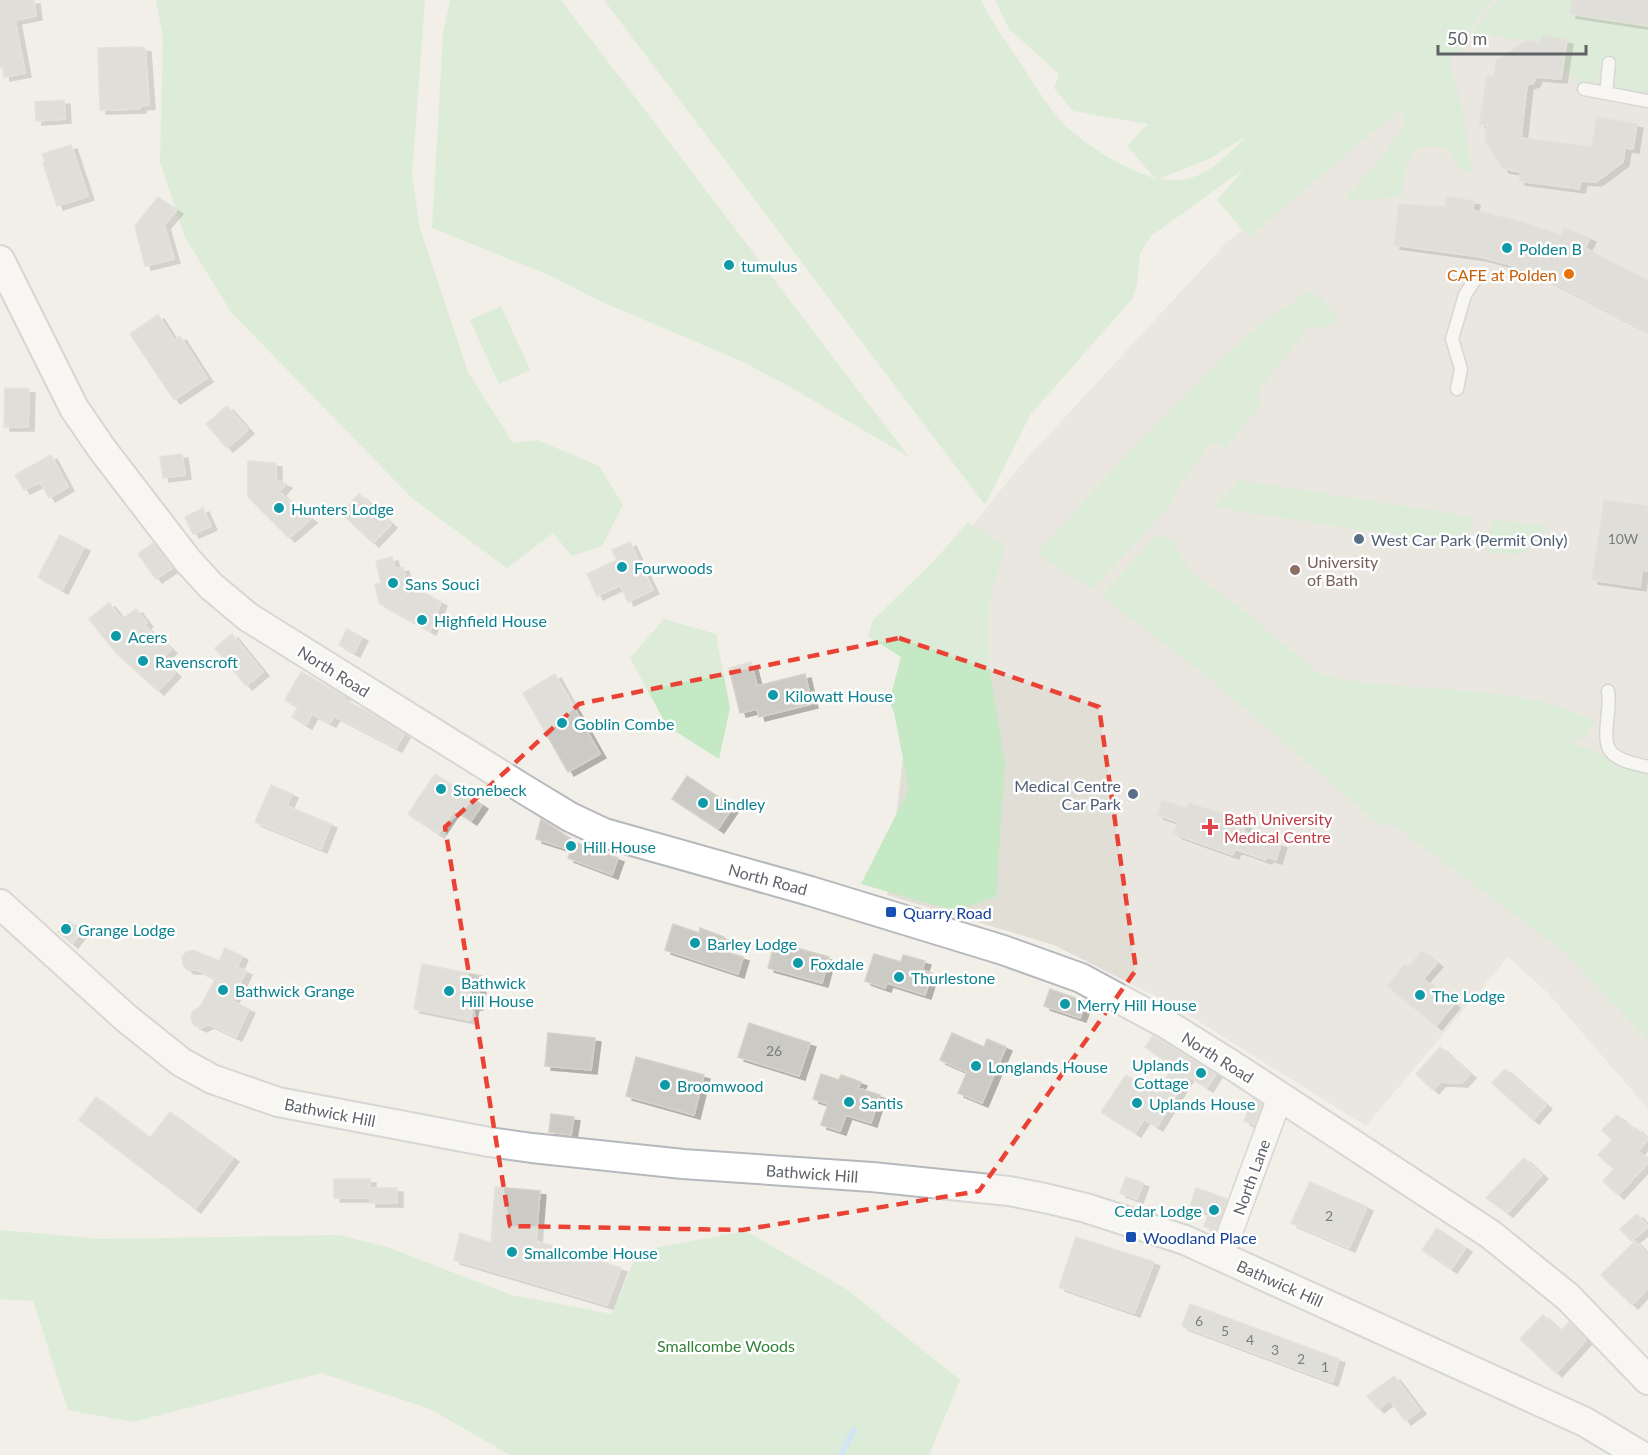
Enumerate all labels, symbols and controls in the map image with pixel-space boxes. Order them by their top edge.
scale bar [1438,18,1586,56]
text: 50 m [1447,27,1487,49]
place label: Polden B [1519,239,1582,258]
marker: Polden B [1500,241,1514,255]
place label: tumulus [741,256,797,275]
marker: tumulus [722,258,736,272]
place label: CAFE at Polden [1447,265,1557,284]
marker: CAFE at Polden [1562,267,1576,281]
place label: Hunters Lodge [291,499,394,518]
marker: Hunters Lodge [272,501,286,515]
place label: West Car Park (Permit Only) [1371,530,1568,549]
house number: 10W [1608,530,1639,547]
marker: West Car Park (Permit Only) [1352,532,1366,546]
place label: University of Bath [1307,552,1379,589]
place label: Fourwoods [634,558,713,577]
marker: Fourwoods [615,560,629,574]
marker: University of Bath [1288,563,1302,577]
place label: Sans Souci [405,574,480,593]
marker: Sans Souci [386,576,400,590]
place label: Highfield House [434,611,547,630]
marker: Highfield House [415,613,429,627]
place label: Acers [128,627,167,646]
marker: Acers [109,629,123,643]
street label: North Road [295,641,373,701]
place label: Ravenscroft [155,652,238,671]
marker: Ravenscroft [136,654,150,668]
place label: Kilowatt House [785,686,893,705]
marker: Kilowatt House [766,688,780,702]
place label: Goblin Combe [574,714,674,733]
marker: Goblin Combe [555,716,569,730]
place label: Medical Centre Car Park [1014,776,1122,813]
place label: Stonebeck [453,780,528,799]
marker: Stonebeck [434,782,448,796]
marker: Medical Centre Car Park [1126,787,1140,801]
place label: Lindley [715,794,766,813]
marker: Lindley [696,796,710,810]
place label: Bath University Medical Centre [1224,809,1333,846]
marker: Bath University Medical Centre [1201,818,1219,836]
place label: Hill House [583,837,656,856]
marker: Hill House [564,839,578,853]
street label: North Road [726,859,810,899]
place label: Quarry Road [903,903,992,922]
marker: Quarry Road [884,905,898,919]
place label: Grange Lodge [78,920,175,939]
marker: Grange Lodge [59,922,73,936]
place label: Barley Lodge [707,934,797,953]
marker: Barley Lodge [688,936,702,950]
place label: Foxdale [810,954,864,973]
marker: Foxdale [791,956,805,970]
place label: Thurlestone [911,968,995,987]
marker: Thurlestone [892,970,906,984]
place label: Bathwick Hill House [461,973,534,1010]
place label: Bathwick Grange [235,981,355,1000]
marker: Bathwick Grange [216,983,230,997]
marker: Bathwick Hill House [442,984,456,998]
place label: The Lodge [1432,986,1505,1005]
marker: The Lodge [1413,988,1427,1002]
place label: Merry Hill House [1077,995,1197,1014]
marker: Merry Hill House [1058,997,1072,1011]
street label: North Road [1179,1027,1257,1087]
house number: 26 [766,1042,782,1059]
place label: Uplands Cottage [1132,1055,1189,1092]
place label: Longlands House [988,1057,1108,1076]
marker: Longlands House [969,1059,983,1073]
marker: Uplands Cottage [1194,1066,1208,1080]
place label: Broomwood [677,1076,764,1095]
marker: Broomwood [658,1078,672,1092]
place label: Santis [861,1093,903,1112]
street label: Bathwick Hill [283,1094,377,1130]
place label: Uplands House [1149,1094,1255,1113]
marker: Santis [842,1095,856,1109]
marker: Uplands House [1130,1096,1144,1110]
street label: North Lane [1229,1137,1273,1217]
street label: Bathwick Hill [765,1160,859,1186]
place label: Cedar Lodge [1114,1201,1202,1220]
marker: Cedar Lodge [1207,1203,1221,1217]
house number: 2 [1325,1207,1333,1224]
place label: Woodland Place [1143,1228,1257,1247]
marker: Woodland Place [1124,1230,1138,1244]
place label: Smallcombe House [524,1243,658,1262]
marker: Smallcombe House [505,1245,519,1259]
street label: Bathwick Hill [1234,1256,1326,1310]
house number: 6 [1195,1312,1203,1329]
house number: 5 [1221,1322,1229,1339]
house number: 4 [1246,1331,1254,1348]
park label: Smallcombe Woods [657,1336,795,1355]
house number: 3 [1271,1341,1279,1358]
house number: 2 [1297,1350,1305,1367]
house number: 1 [1321,1358,1329,1375]

